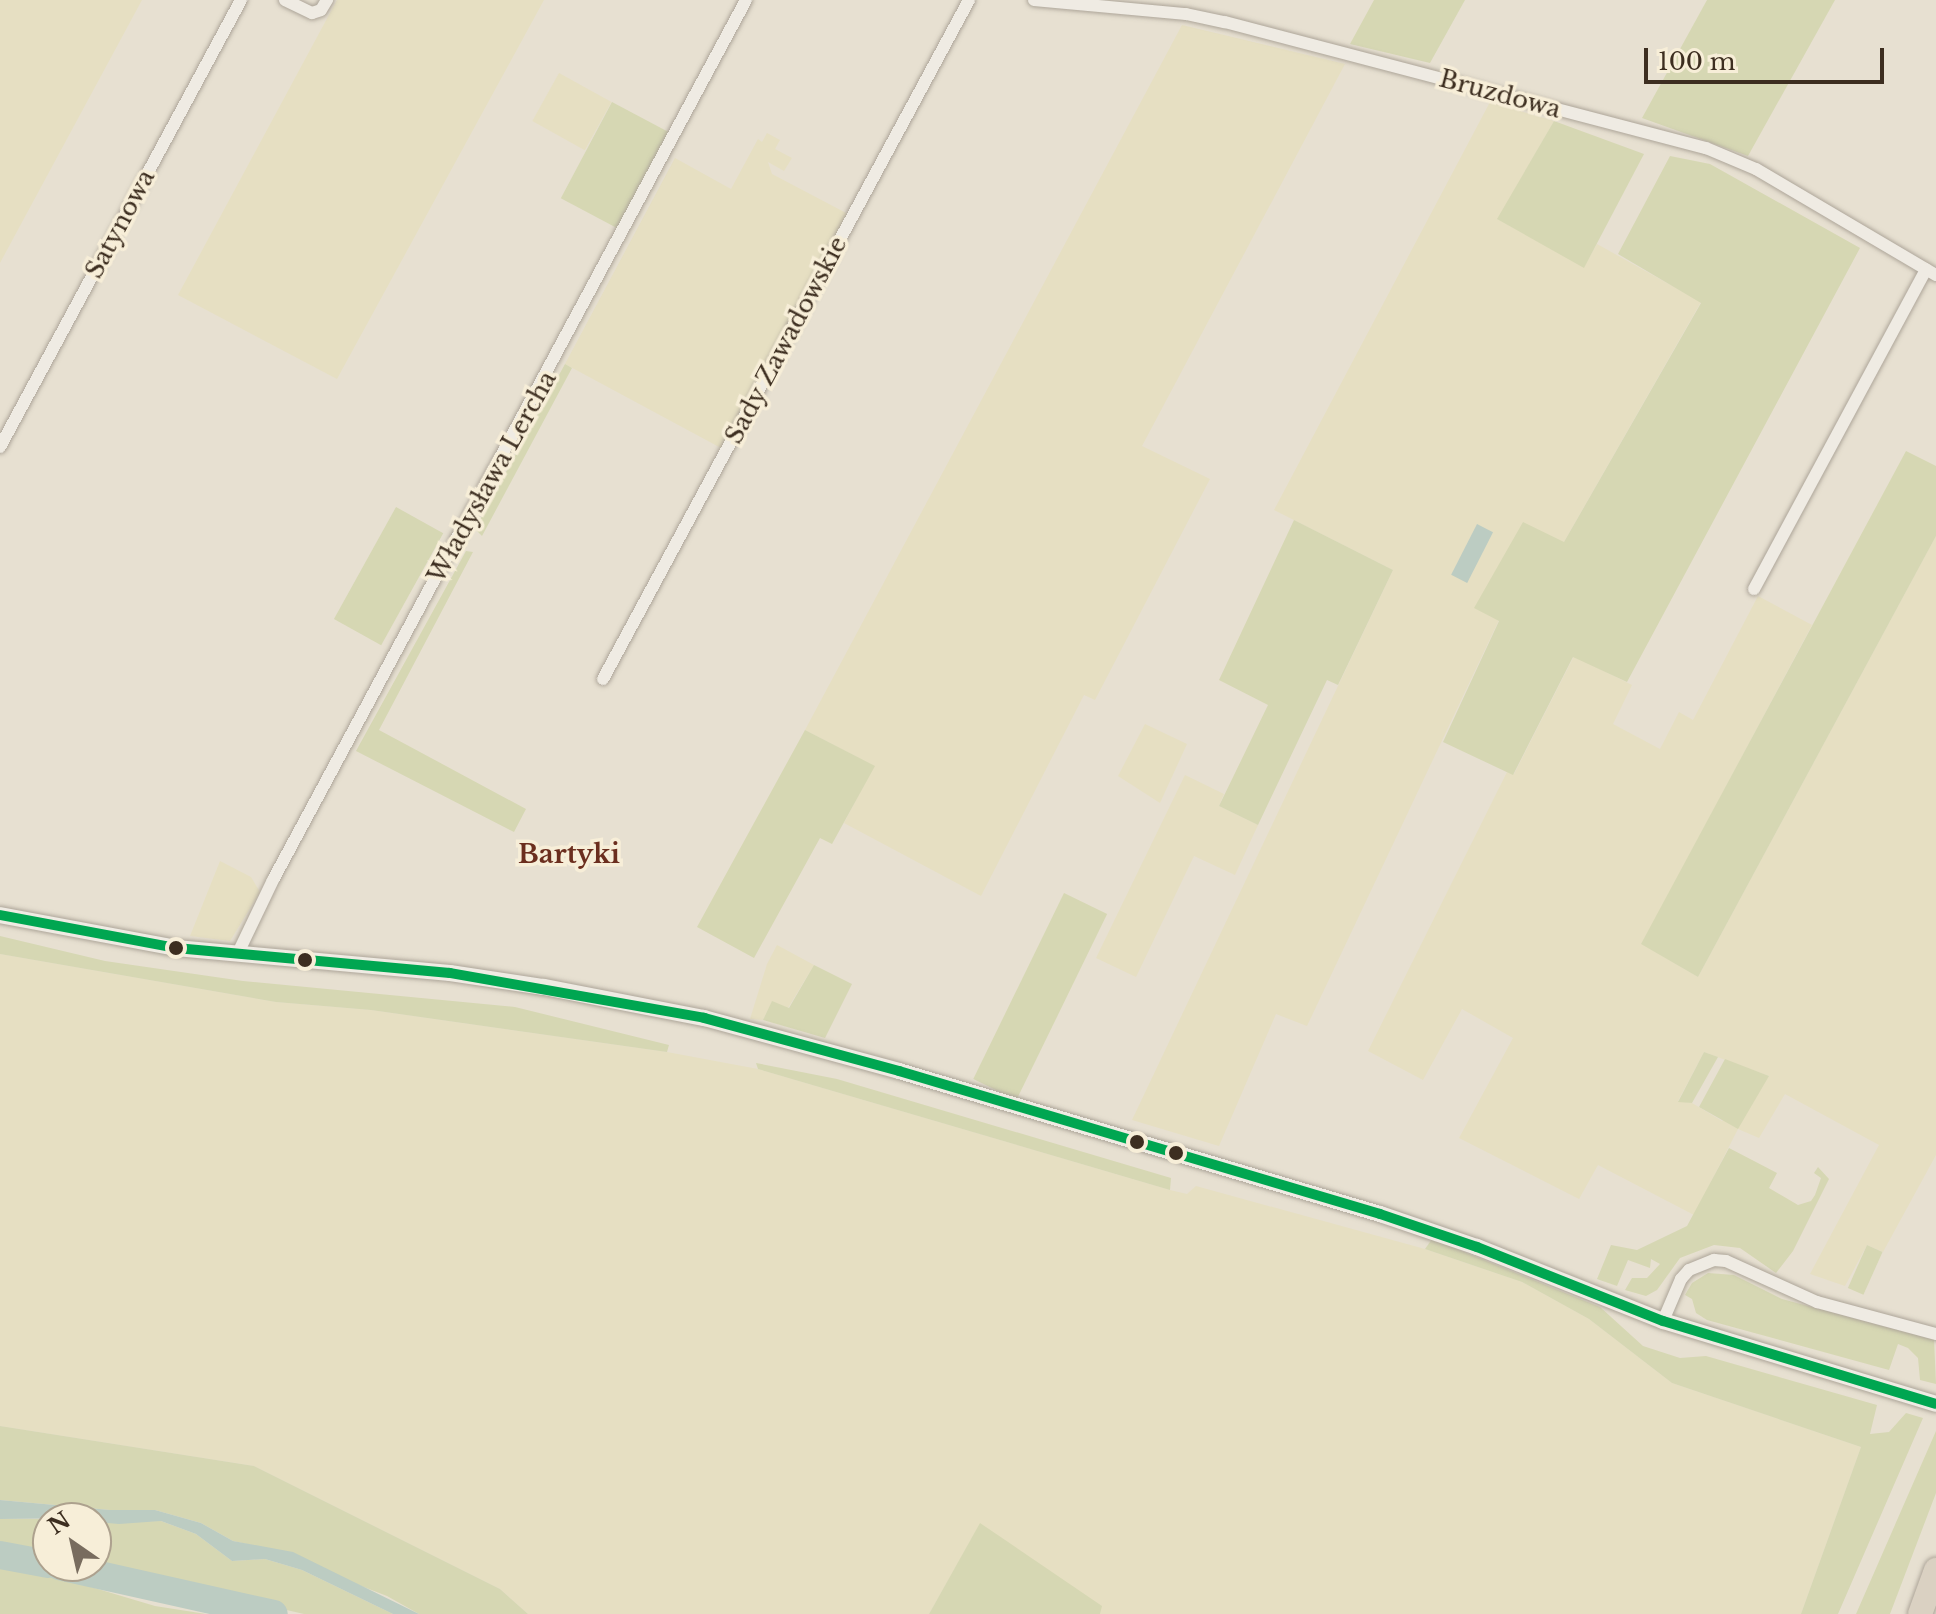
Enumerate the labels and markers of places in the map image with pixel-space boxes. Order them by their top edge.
unlabelled marker [168,940,184,956]
unlabelled marker [297,952,313,968]
unlabelled marker [1129,1134,1145,1150]
unlabelled marker [1168,1145,1184,1161]

